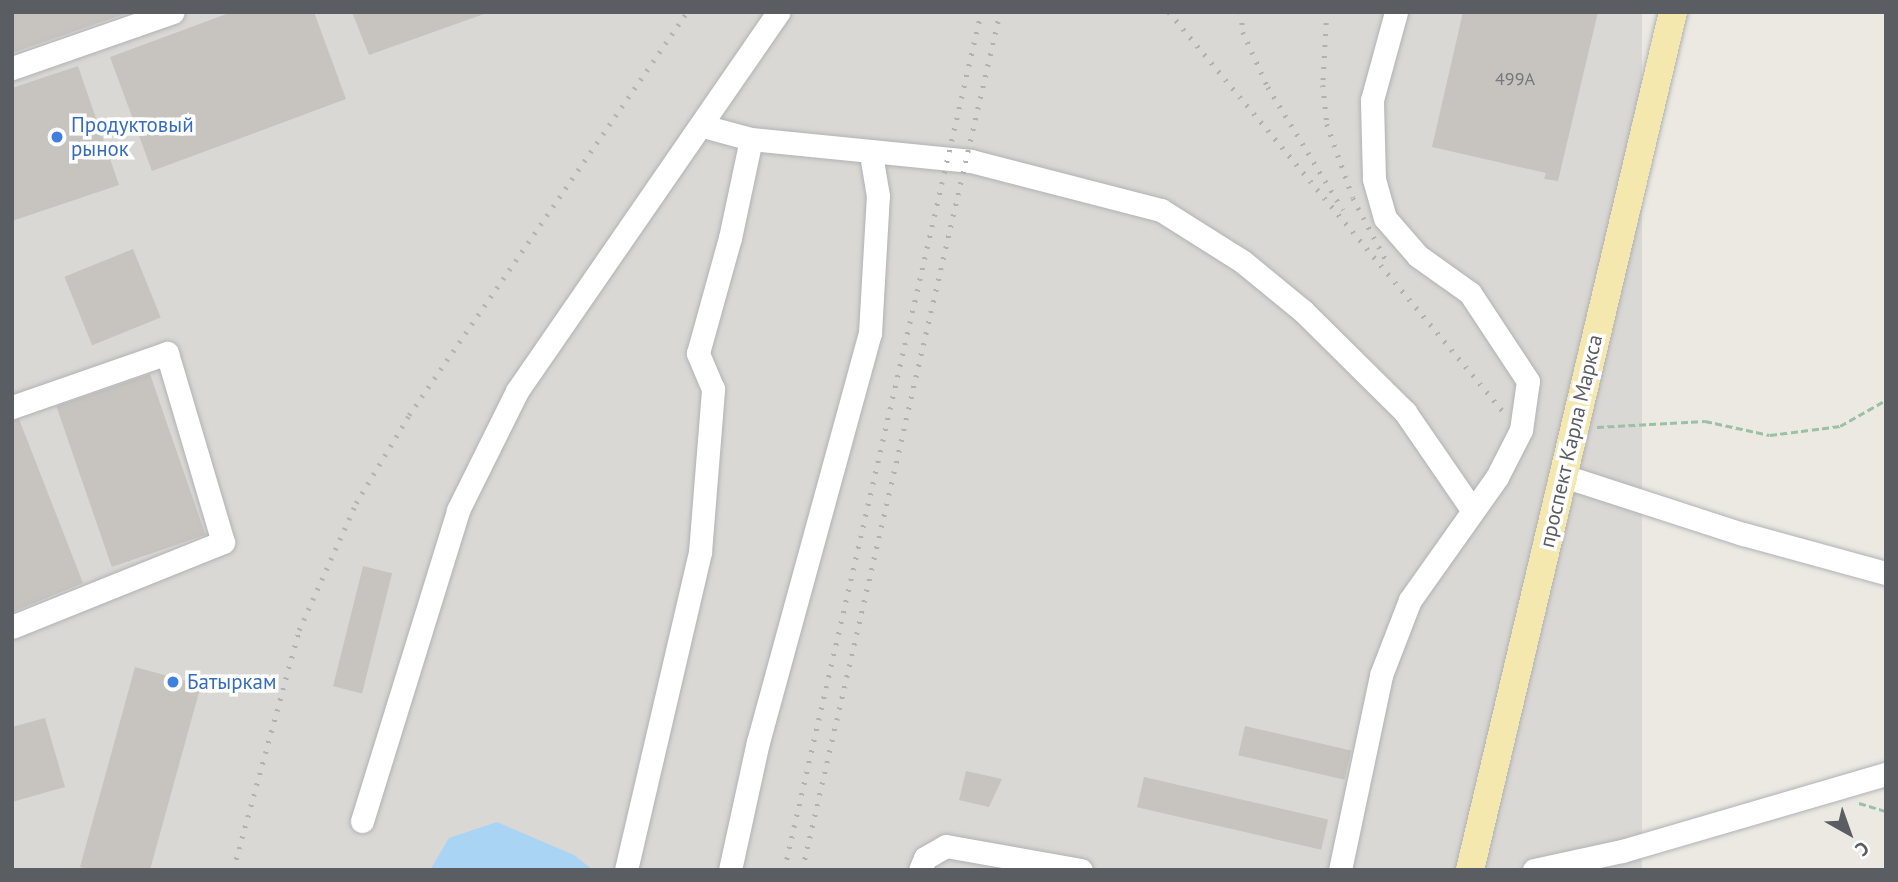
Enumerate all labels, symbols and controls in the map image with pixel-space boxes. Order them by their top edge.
house number: 499А [1495,68,1535,90]
place label: Продуктовый рынок [71,112,194,162]
marker: Продуктовый рынок [49,129,65,145]
street label: проспект Карла Маркса [1534,332,1608,550]
place label: Батыркам [187,669,277,695]
marker: Батыркам [165,674,181,690]
north arrow [1814,798,1884,868]
text: С [1851,836,1874,862]

